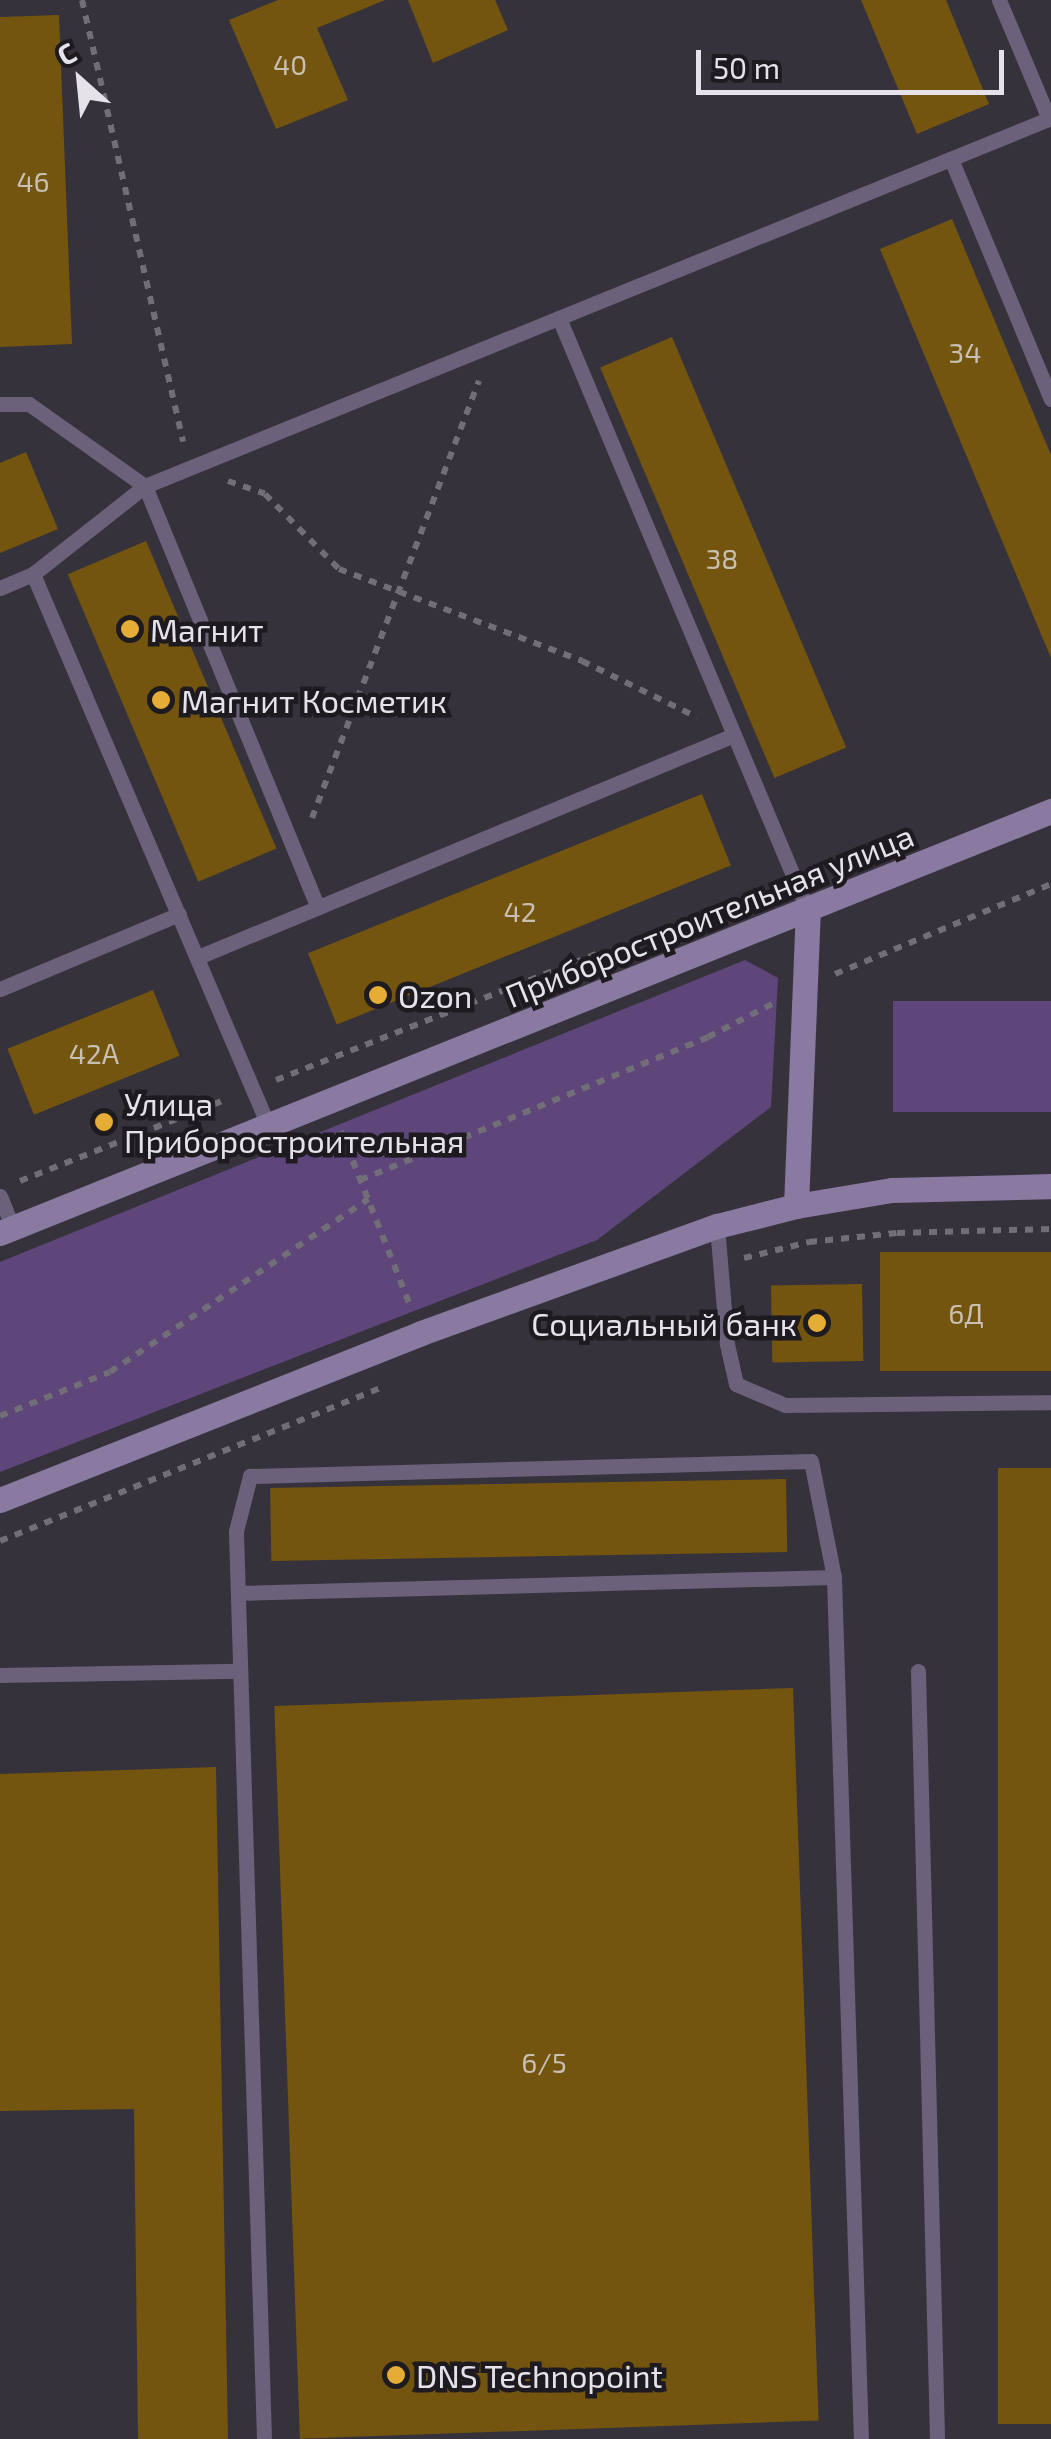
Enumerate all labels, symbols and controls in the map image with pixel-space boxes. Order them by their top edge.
north arrow [30,30,130,130]
scale bar [701,30,1008,92]
text: С [51,34,81,72]
house number: 40 [273,47,307,81]
text: 50 m [713,49,780,85]
house number: 46 [16,164,50,198]
house number: 34 [949,335,981,369]
house number: 38 [706,541,738,575]
place label: Магнит [150,610,264,648]
marker: Магнит [119,618,141,640]
place label: Магнит Косметик [181,681,447,719]
marker: Магнит Косметик [150,689,172,711]
street label: Приборостроительная улица [499,815,919,1015]
house number: 42 [504,894,536,928]
place label: Ozon [398,976,472,1014]
marker: Ozon [367,984,389,1006]
house number: 42А [69,1036,119,1070]
place label: Улица Приборостроительная [124,1085,464,1160]
marker: Улица Приборостроительная [93,1111,115,1133]
house number: 6Д [948,1296,984,1330]
place label: Социальный банк [531,1304,797,1342]
marker: Социальный банк [806,1312,828,1334]
house number: 6/5 [521,2045,567,2079]
place label: DNS Technopoint [416,2356,664,2394]
marker: DNS Technopoint [385,2364,407,2386]

